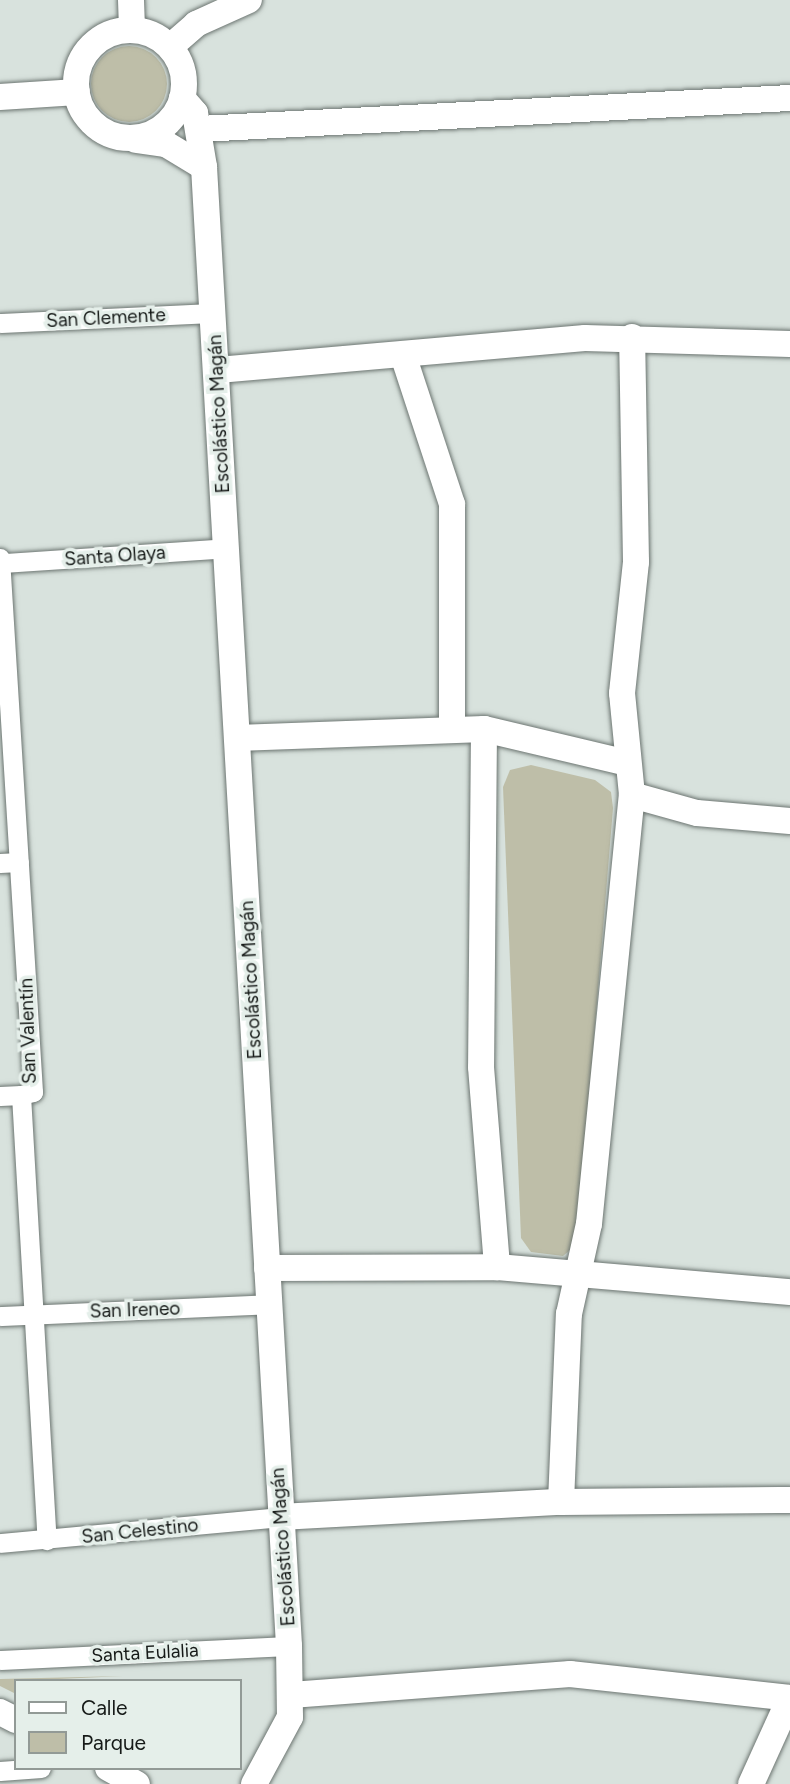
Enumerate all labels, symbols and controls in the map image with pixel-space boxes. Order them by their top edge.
street label: San Clemente [46,303,166,333]
street label: Escolástico Magán [203,334,235,494]
street label: Santa Olaya [64,541,166,571]
street label: Escolástico Magán [235,900,267,1060]
street label: San Valentín [15,978,41,1084]
street label: San Ireneo [89,1297,181,1323]
street label: Escolástico Magán [266,1467,300,1627]
street label: San Celestino [80,1514,200,1548]
street label: Santa Eulalia [91,1639,199,1667]
legend [14,1679,242,1770]
text: Calle [81,1695,128,1720]
text: Parque [81,1730,146,1755]

